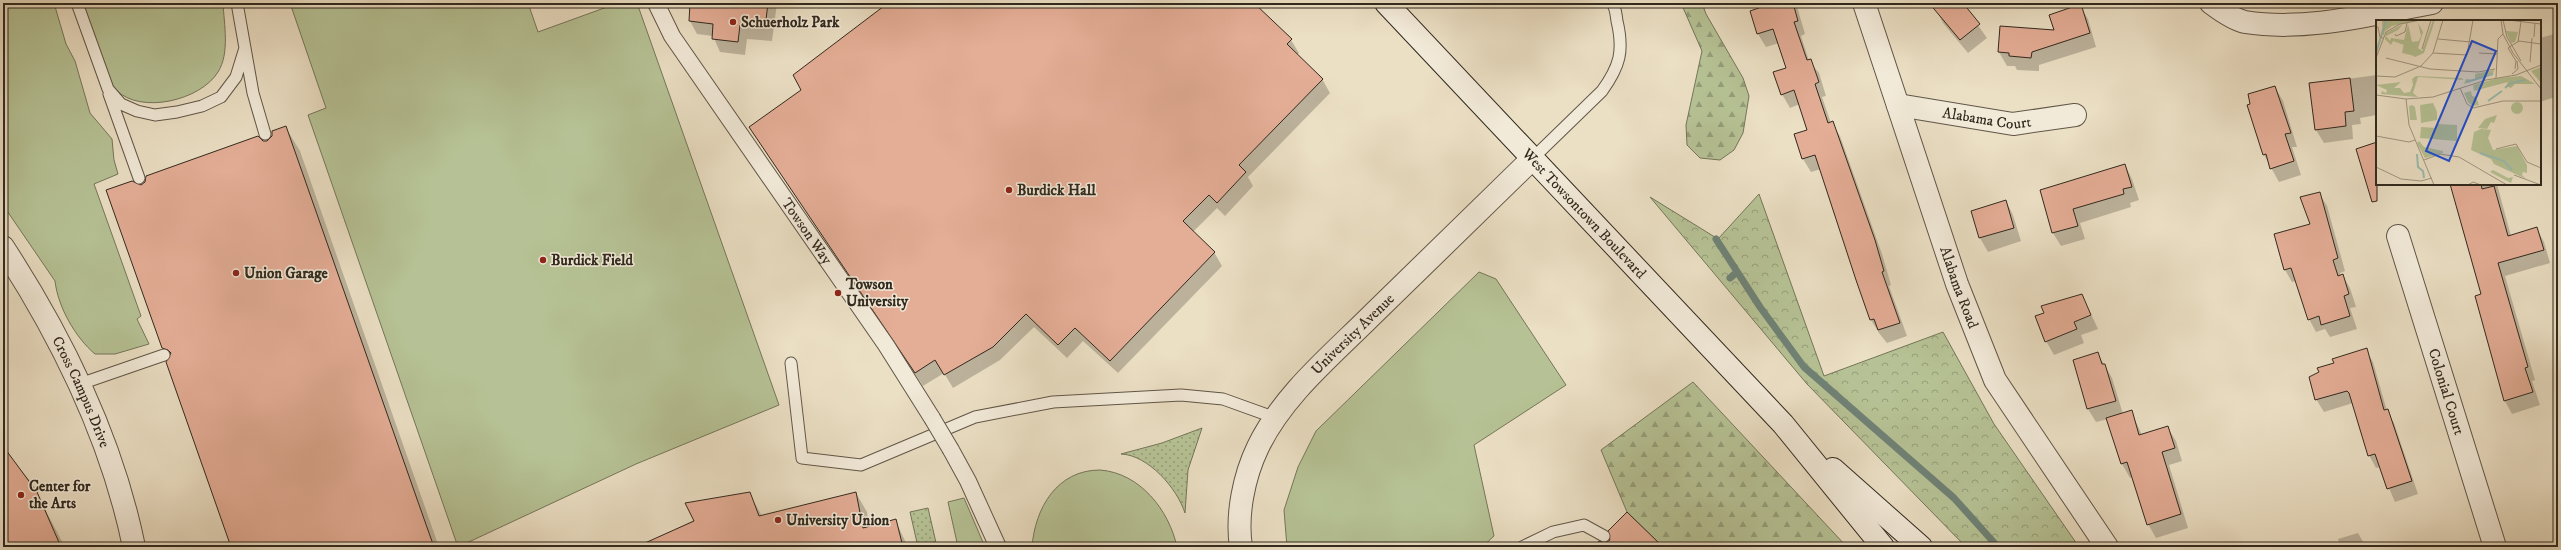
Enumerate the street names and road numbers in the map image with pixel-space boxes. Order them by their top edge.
street label: Alabama Court [1941,103,2033,134]
street label: West Towsontown Boulevard [1517,144,1650,283]
street label: Towson Way [777,195,837,269]
street label: Alabama Road [1935,244,1983,332]
street label: University Avenue [1307,290,1399,379]
street label: Cross Campus Drive [48,333,114,450]
street label: Colonial Court [2424,346,2469,438]

